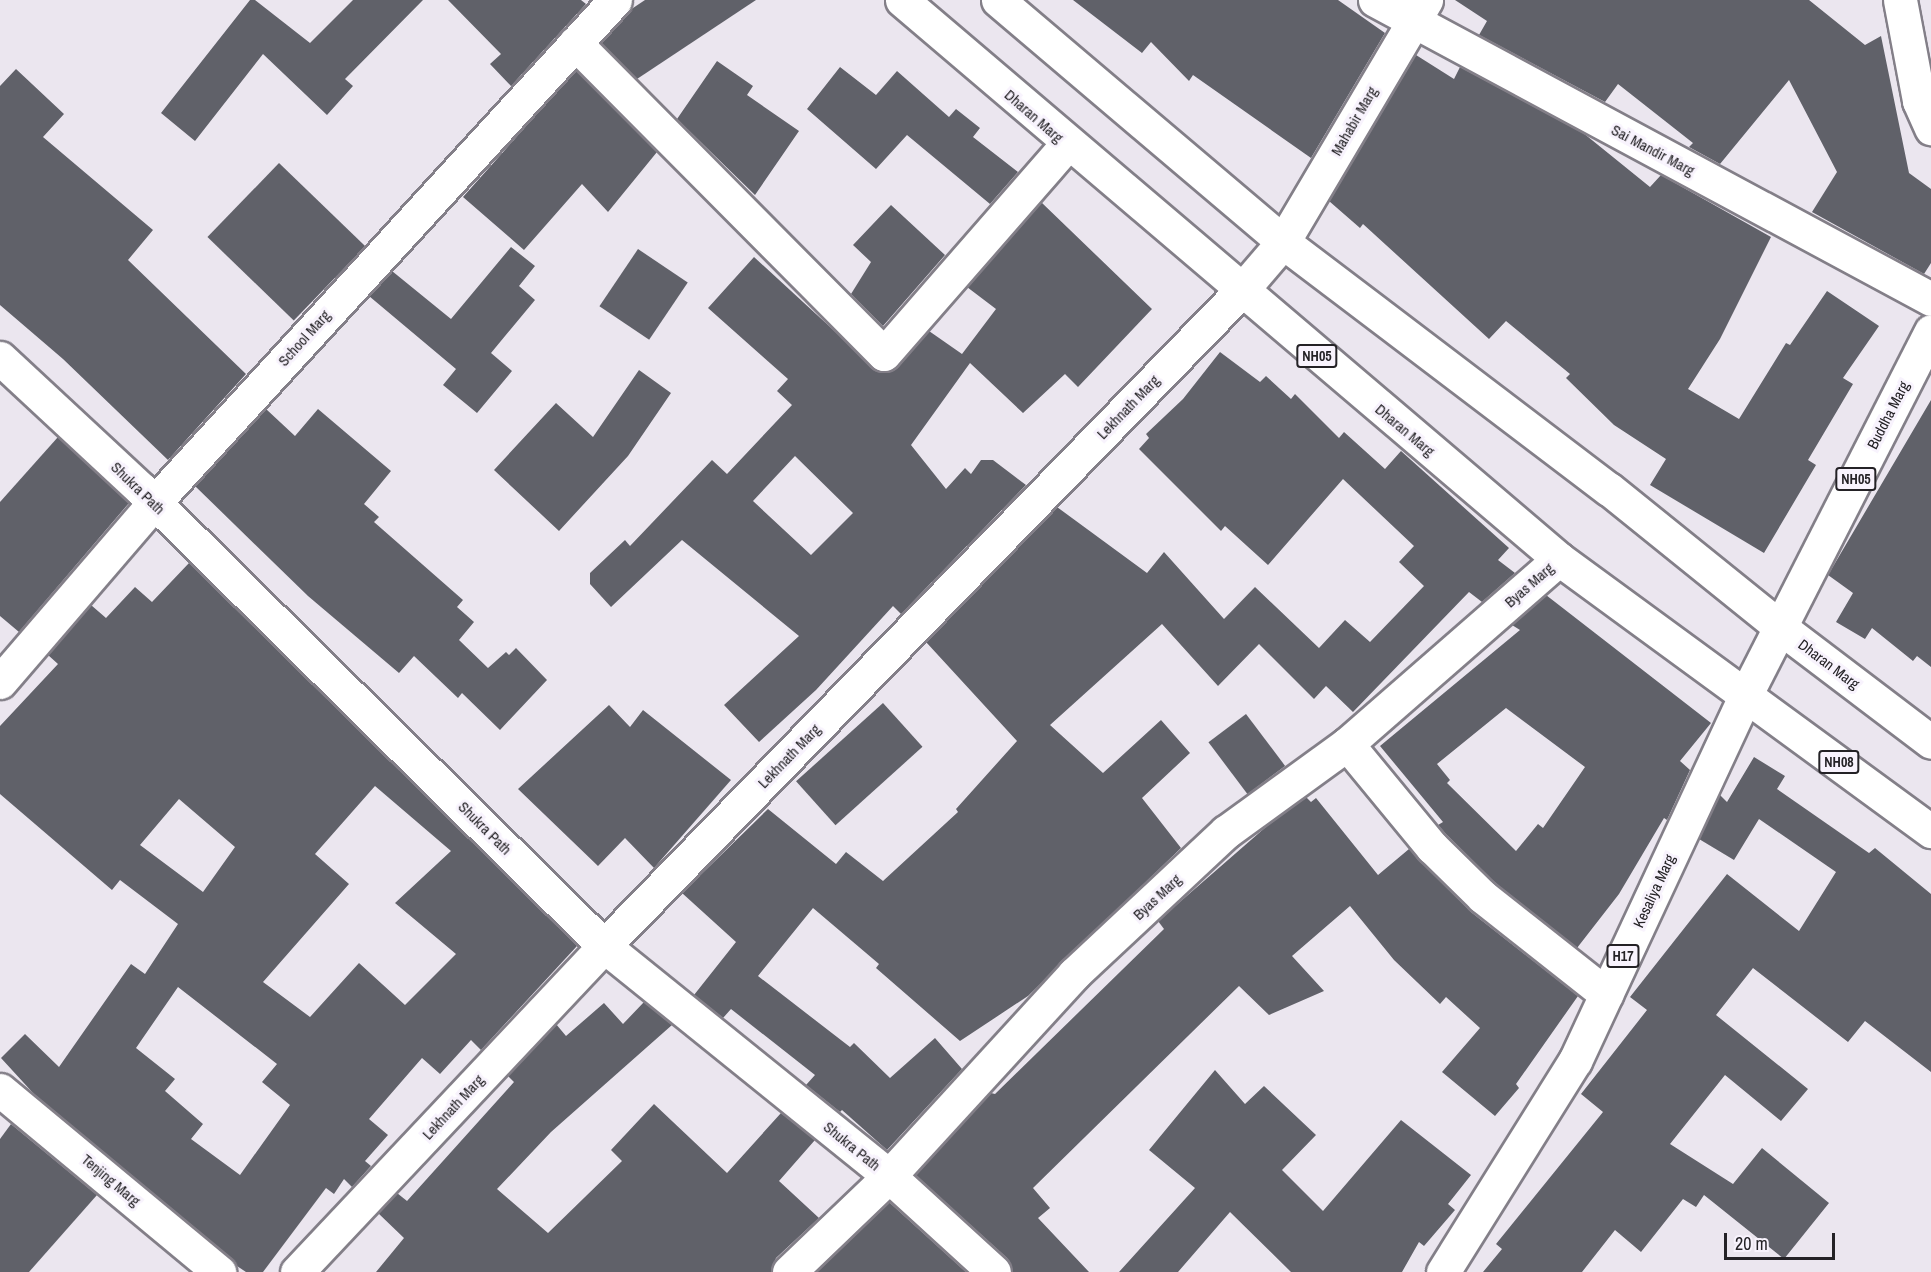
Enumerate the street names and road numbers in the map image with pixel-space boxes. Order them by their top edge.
street label: Mahabir Marg [1327,83,1381,159]
street label: Dharan Marg [1001,86,1067,146]
street label: Sai Mandir Marg [1608,121,1698,179]
street label: School Marg [274,306,334,370]
road number: NH05 [1296,345,1338,367]
street label: Lekhnath Marg [1093,371,1163,443]
street label: Buddha Marg [1863,378,1913,452]
street label: Dharan Marg [1372,400,1438,460]
street label: Shukra Path [107,458,169,518]
road number: NH05 [1835,468,1877,490]
street label: Byas Marg [1501,559,1557,611]
street label: Dharan Marg [1795,635,1863,693]
street label: Lekhnath Marg [754,720,824,792]
road number: NH08 [1818,751,1860,773]
street label: Shukra Path [455,798,515,858]
street label: Kesaliya Marg [1629,852,1679,930]
street label: Byas Marg [1129,870,1185,924]
road number: H17 [1605,945,1641,967]
street label: Lekhnath Marg [418,1071,488,1143]
street label: Shukra Path [820,1118,884,1174]
street label: Tenjing Marg [78,1150,144,1210]

